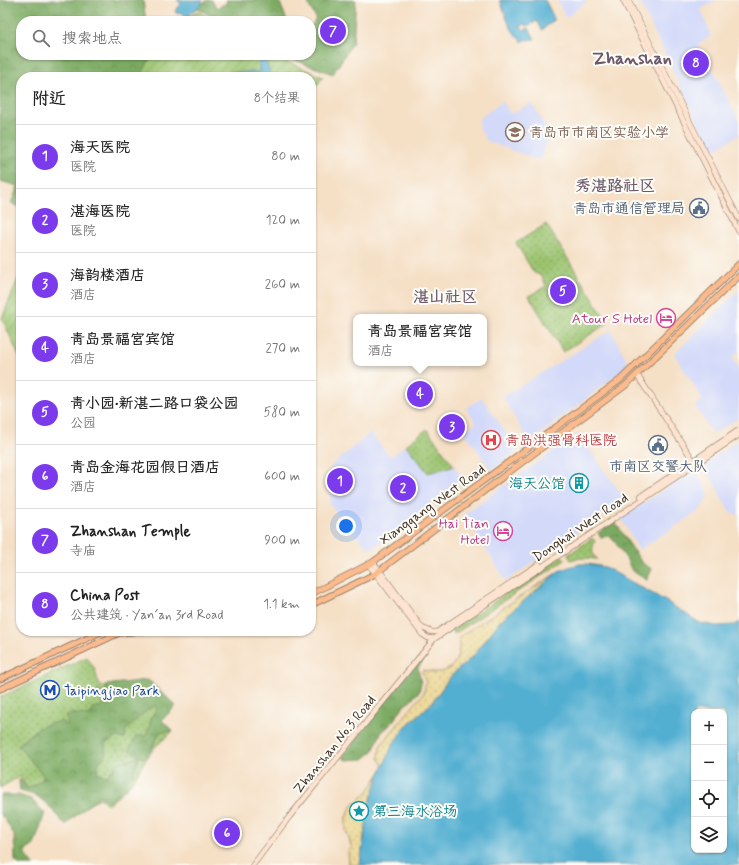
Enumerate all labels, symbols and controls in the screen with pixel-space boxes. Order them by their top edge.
search box [16,16,316,60]
pin: 7 [320,16,346,46]
icon: search [30,27,52,49]
text: 搜索地点 [62,29,122,49]
district label: Zhanshan [592,47,672,71]
pin: 8 [683,48,709,78]
text: 附近 [32,88,66,110]
text: 8个结果 [254,90,300,107]
school or university icon: 青岛市市南区实验小学 [504,121,526,143]
place label: 青岛市市南区实验小学 [529,124,669,142]
text: 海天医院 [70,138,130,158]
text: 1 [42,148,48,165]
text: 80 m [271,148,300,165]
text: 医院 [70,159,96,176]
district label: 秀湛路社区 [575,176,655,197]
public building icon: 青岛市通信管理局 [688,197,710,219]
place label: 青岛市通信管理局 [573,200,685,218]
text: 湛海医院 [70,202,130,222]
text: 2 [42,212,48,229]
text: 120 m [266,212,300,229]
text: 医院 [70,223,96,240]
text: 海韵楼酒店 [70,266,145,286]
text: 3 [42,276,48,293]
text: 260 m [265,276,300,293]
pin: 5 [550,276,576,306]
text: 酒店 [70,287,96,304]
district label: 湛山社区 [413,287,477,308]
hotel icon: Atour S Hotel [655,307,677,329]
place label: Atour S Hotel [572,310,652,328]
popup [353,314,487,366]
text: 青岛景福宫宾馆 [367,322,473,342]
text: 青岛景福宫宾馆 [70,330,175,350]
text: 4 [41,340,49,357]
text: 270 m [265,340,300,357]
text: 酒店 [367,343,394,360]
text: 酒店 [70,351,96,368]
pin: 4 [407,379,433,409]
text: 青小园·新湛二路口袋公园 [70,394,238,414]
text: 5 [41,404,49,421]
text: 580 m [263,404,300,421]
pin: 3 [439,412,465,442]
text: 公园 [70,415,96,432]
hospital icon: 青岛洪强骨科医院 [480,429,502,451]
place label: 青岛洪强骨科医院 [505,432,617,450]
public building icon: 市南区交警大队 [647,434,669,456]
text: 青岛金海花园假日酒店 [70,458,220,478]
place label: 市南区交警大队 [609,458,707,476]
street label: Xianggang West Road [376,460,490,550]
pin: 1 [327,466,353,496]
text: 6 [42,468,48,485]
text: 600 m [264,468,300,485]
building icon: 海天公馆 [568,472,590,494]
pin: 2 [390,473,416,503]
place label: 海天公馆 [509,475,565,493]
text: 酒店 [70,479,96,496]
street label: Donghai West Road [529,489,632,567]
place label: Hai Tian Hotel [439,515,489,549]
your location [336,516,356,536]
hotel icon: Hai Tian Hotel [492,520,514,542]
text: Zhanshan Temple [70,522,191,542]
text: 7 [41,532,49,549]
text: 900 m [265,532,300,549]
text: 寺庙 [70,543,96,560]
text: China Post [70,586,140,606]
text: 8 [41,596,49,613]
text: 1.1 km [263,596,300,613]
text: 公共建筑 · Yan´an 3rd Road [70,607,223,624]
metro station icon: Taipingjiao Park [39,679,61,701]
place label: Taipingjiao Park [64,682,160,700]
street label: Zhanshan No.3 Road [289,692,380,798]
map controls [691,709,727,853]
button: + [691,709,727,745]
button: − [691,745,727,781]
button: locate [691,781,727,817]
place icon: 第三海水浴场 [348,800,370,822]
place label: 第三海水浴场 [373,803,457,821]
button: layers [691,817,727,853]
pin: 6 [214,818,240,848]

